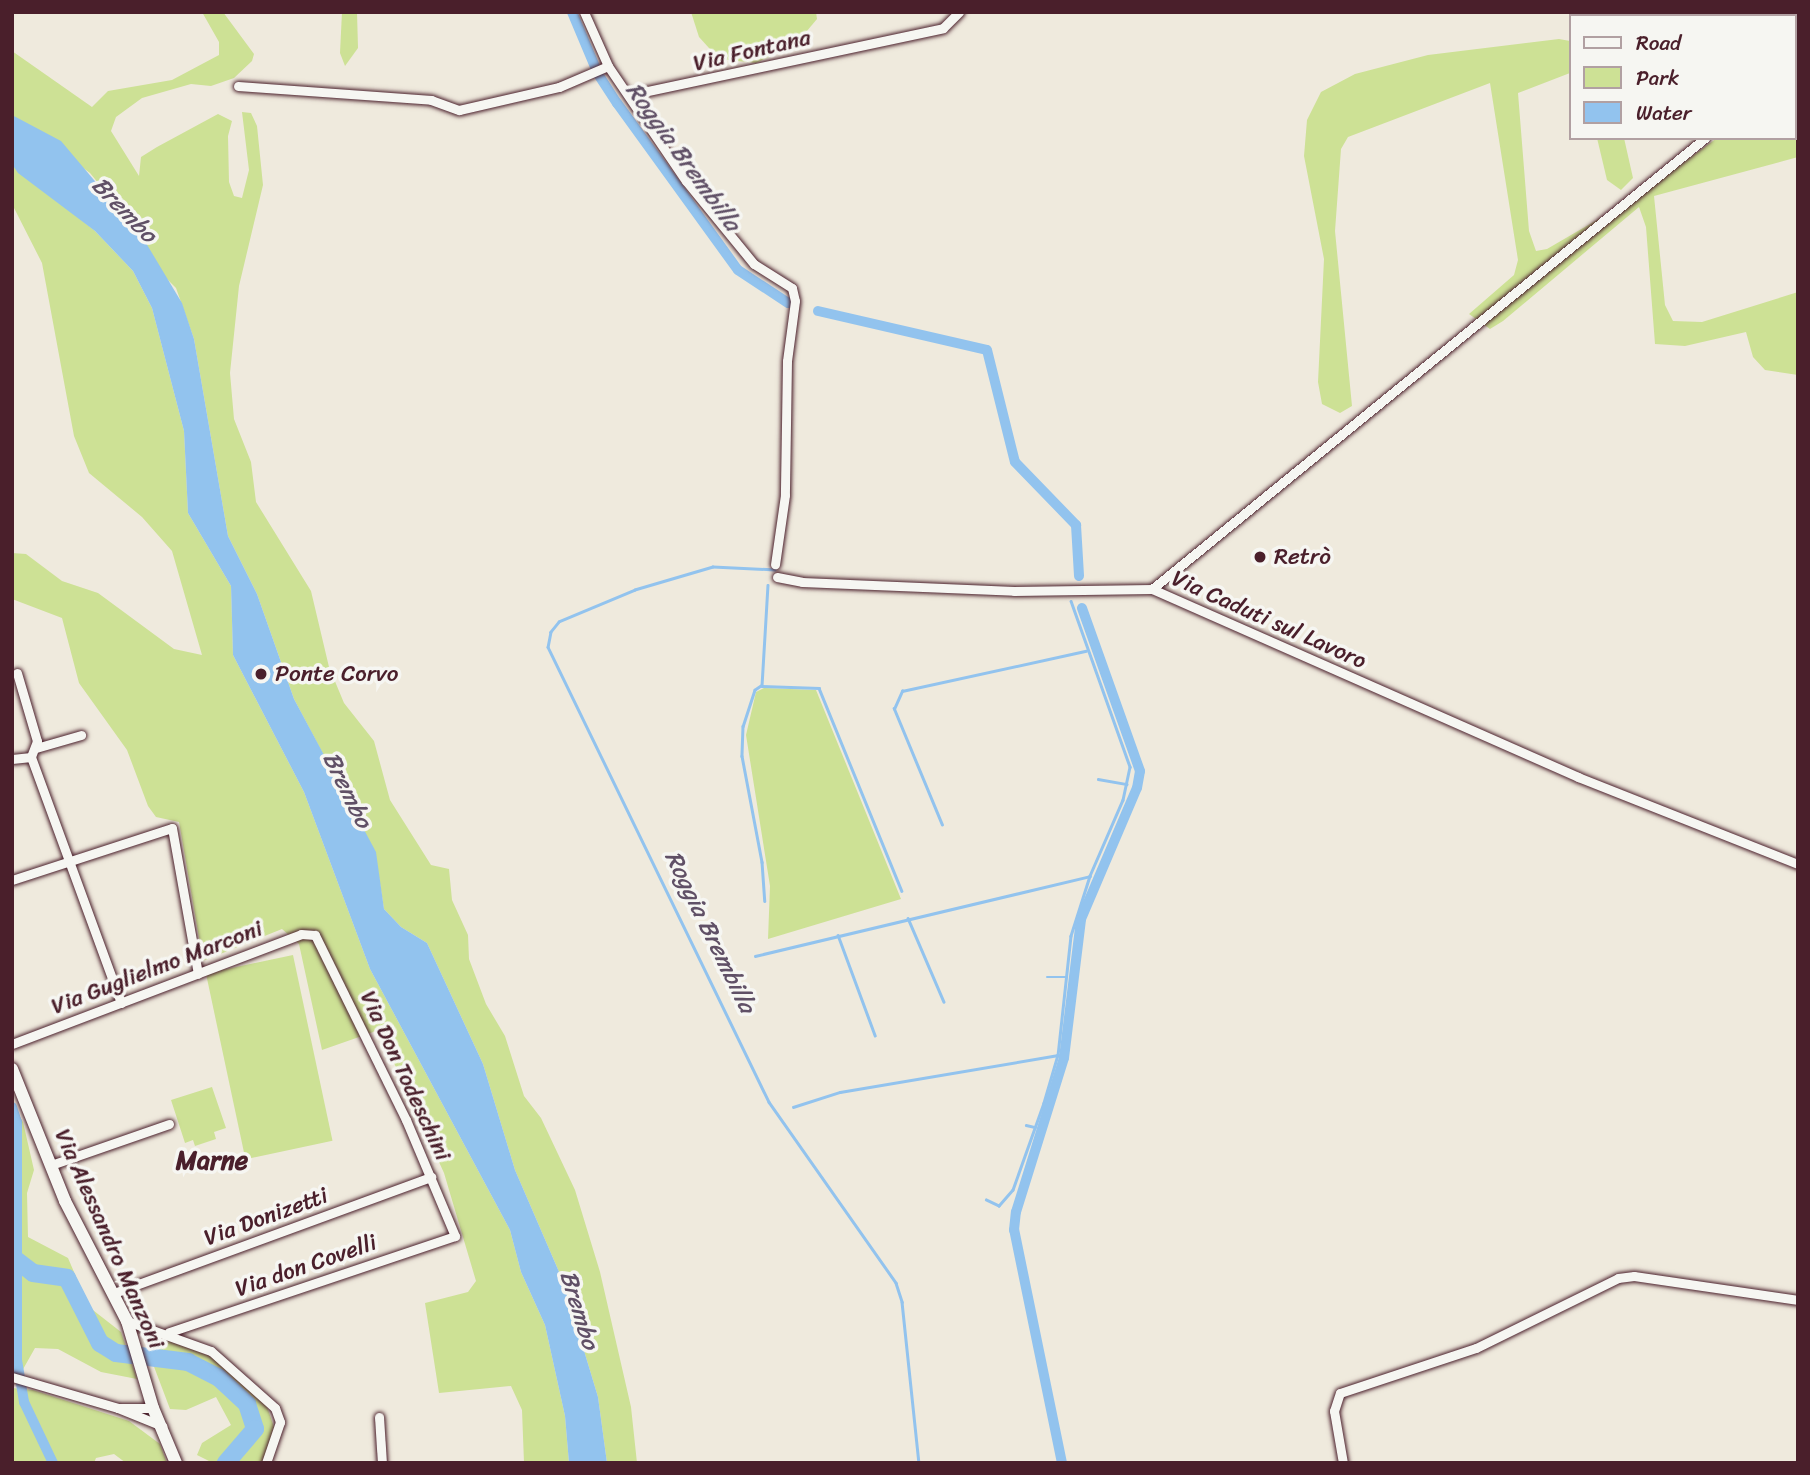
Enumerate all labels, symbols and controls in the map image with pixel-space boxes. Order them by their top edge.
legend [1568,14,1796,140]
street label: Via Fontana [691,24,813,78]
text: Road [1636,24,1681,62]
text: Park [1636,59,1679,97]
water label: Roggia Brembilla [619,77,747,237]
text: Water [1636,94,1691,132]
water label: Brembo [86,171,162,249]
place label: Retrò [1274,543,1331,571]
marker: Retrò [1252,549,1268,565]
street label: Via Caduti sul Lavoro [1167,564,1371,676]
place label: Ponte Corvo [275,660,399,688]
marker: Ponte Corvo [253,666,269,682]
water label: Brembo [316,747,378,833]
water label: Roggia Brembilla [658,846,762,1018]
street label: Via Guglielmo Marconi [48,915,266,1021]
street label: Via Don Todeschini [353,985,457,1167]
street label: Via Alessandro Manzoni [48,1125,170,1353]
district label: Marne [176,1145,248,1177]
street label: Via Donizetti [201,1182,331,1252]
street label: Via don Covelli [232,1229,380,1303]
water label: Brembo [553,1267,605,1353]

